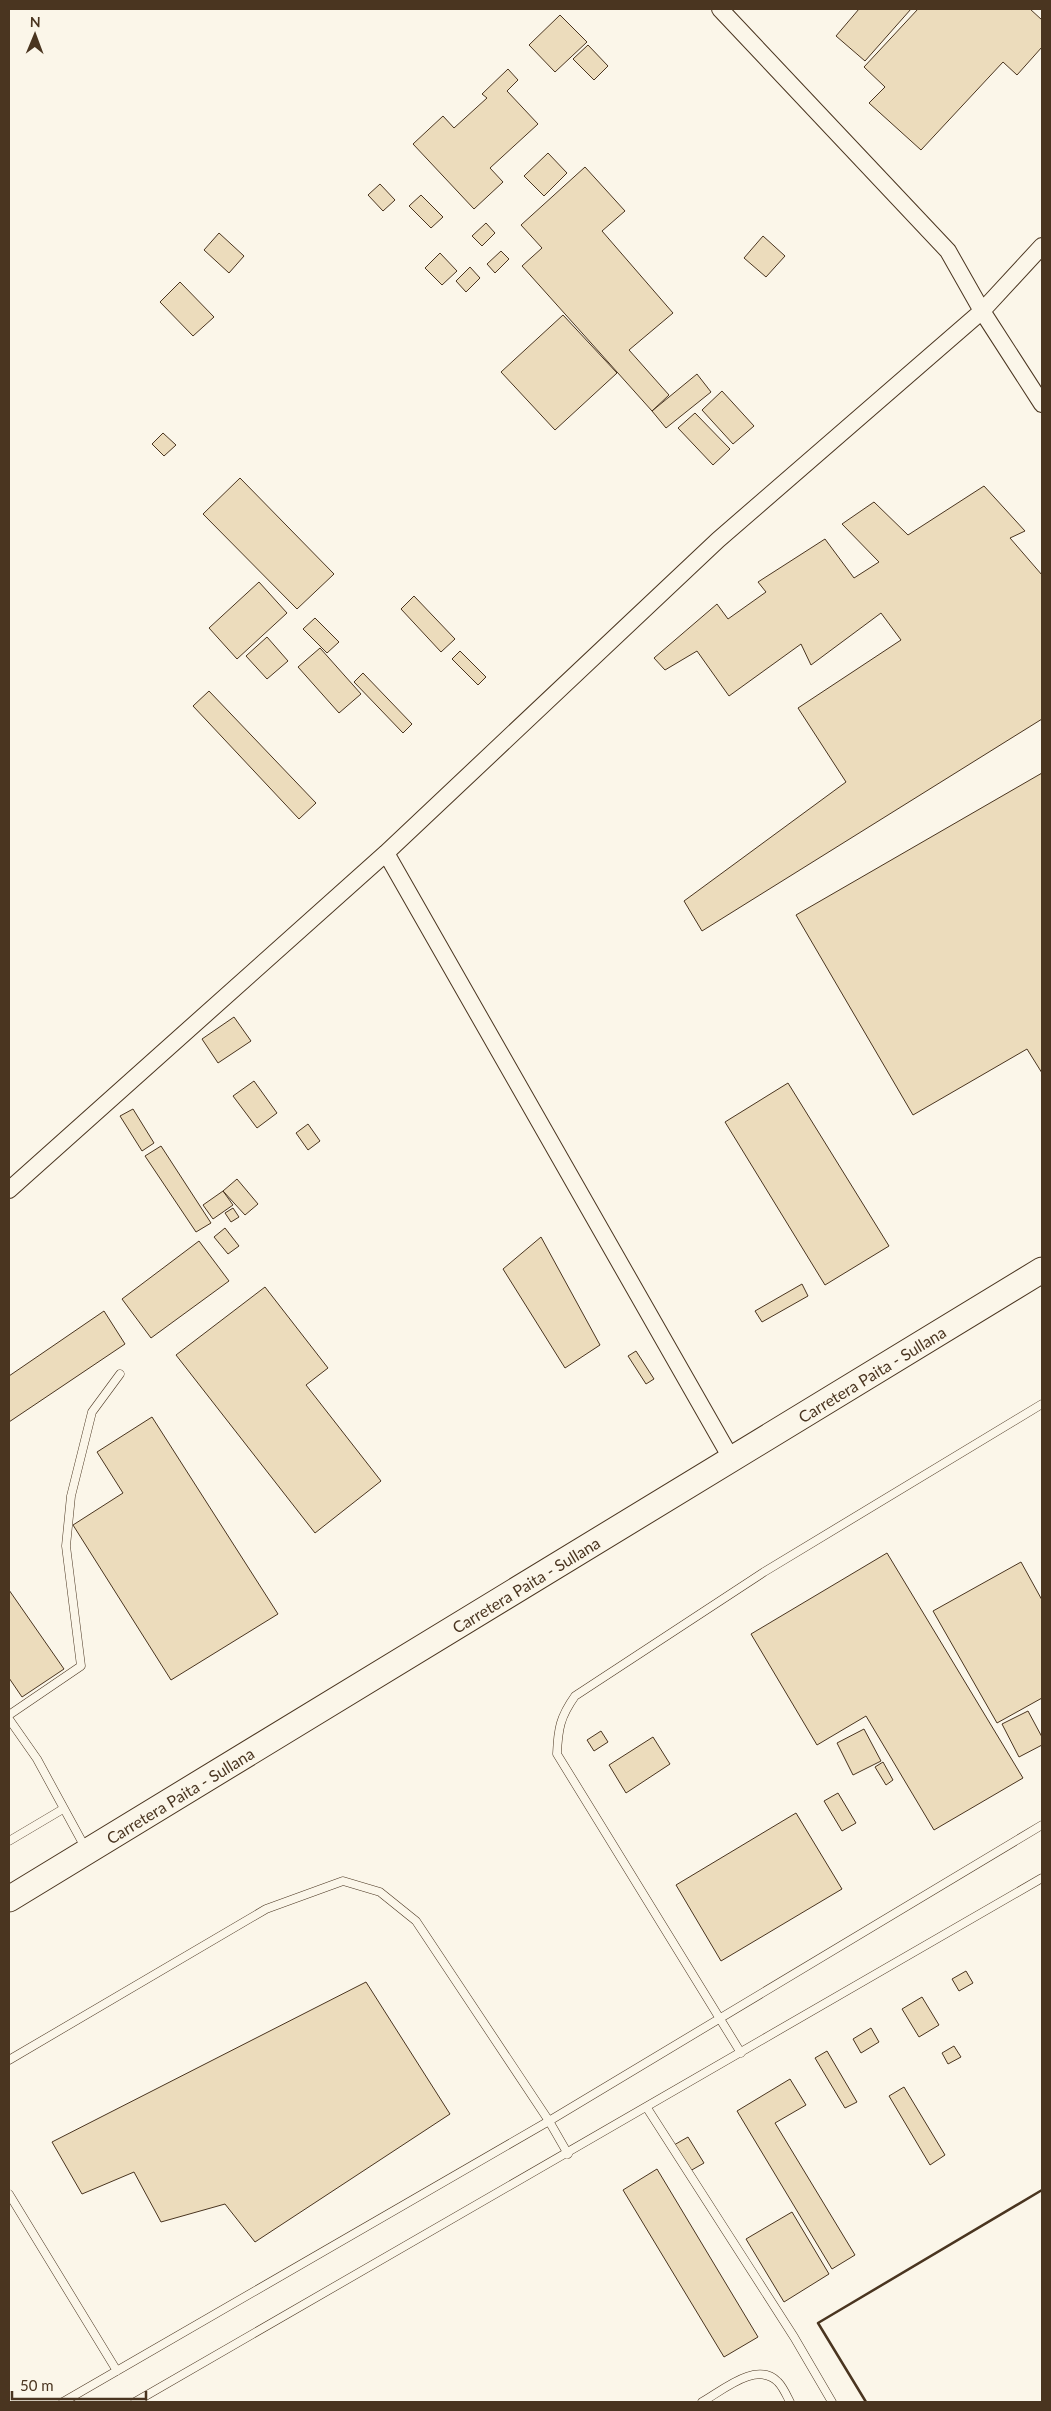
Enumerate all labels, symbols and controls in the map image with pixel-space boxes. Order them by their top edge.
north arrow [10,10,60,60]
text: N [30,13,41,30]
street label: Carretera Paita - Sullana [794,1322,949,1426]
street label: Carretera Paita - Sullana [449,1532,603,1636]
street label: Carretera Paita - Sullana [103,1743,257,1847]
scale bar [12,2368,146,2400]
text: 50 m [20,2376,54,2394]

